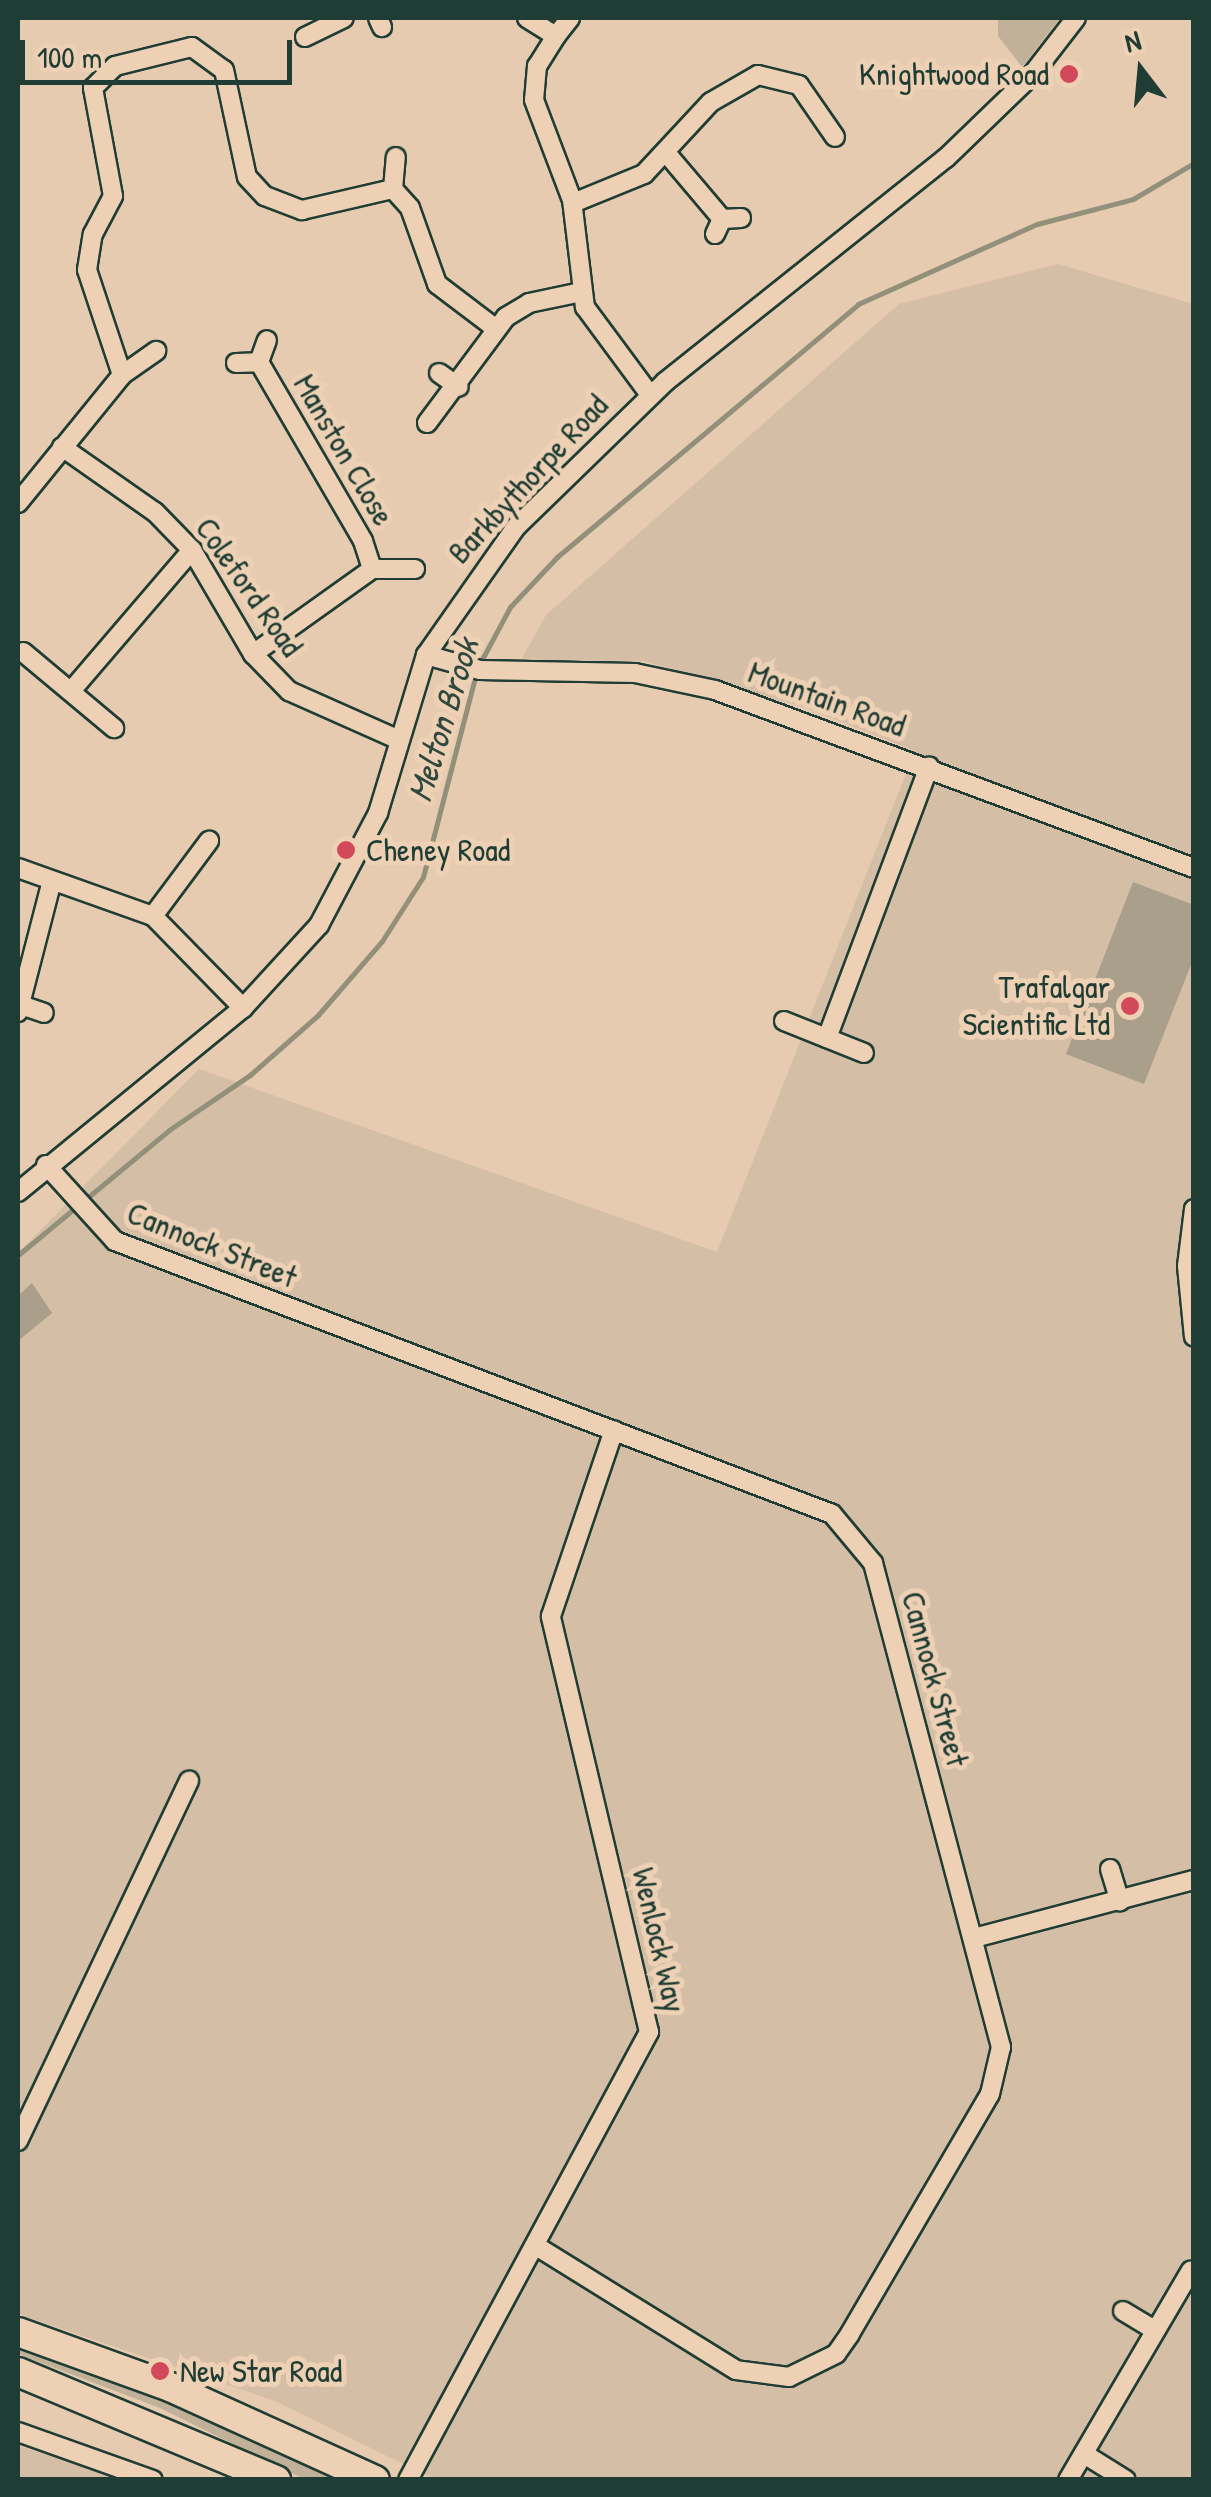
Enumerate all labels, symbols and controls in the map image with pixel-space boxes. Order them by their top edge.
scale bar [25,20,298,82]
north arrow [1091,20,1191,120]
text: N [1120,21,1145,61]
text: 100 m [37,37,102,77]
place label: Knightwood Road [859,55,1049,93]
marker: Knightwood Road [1058,63,1080,85]
street label: Manston Close [285,368,403,532]
street label: Barkbythorpe Road [440,387,616,571]
street label: Coleford Road [187,510,311,664]
water label: Melton Brook [398,634,488,806]
street label: Mountain Road [743,653,911,745]
place label: Cheney Road [366,831,510,869]
marker: Cheney Road [335,839,357,861]
place label: Trafalgar Scientific Ltd [962,969,1110,1044]
marker: Trafalgar Scientific Ltd [1119,995,1141,1017]
street label: Cannock Street [122,1194,302,1296]
street label: Cannock Street [893,1587,977,1771]
street label: Wenlock Way [624,1864,694,2016]
place label: New Star Road [180,2352,342,2390]
marker: New Star Road [149,2360,171,2382]

